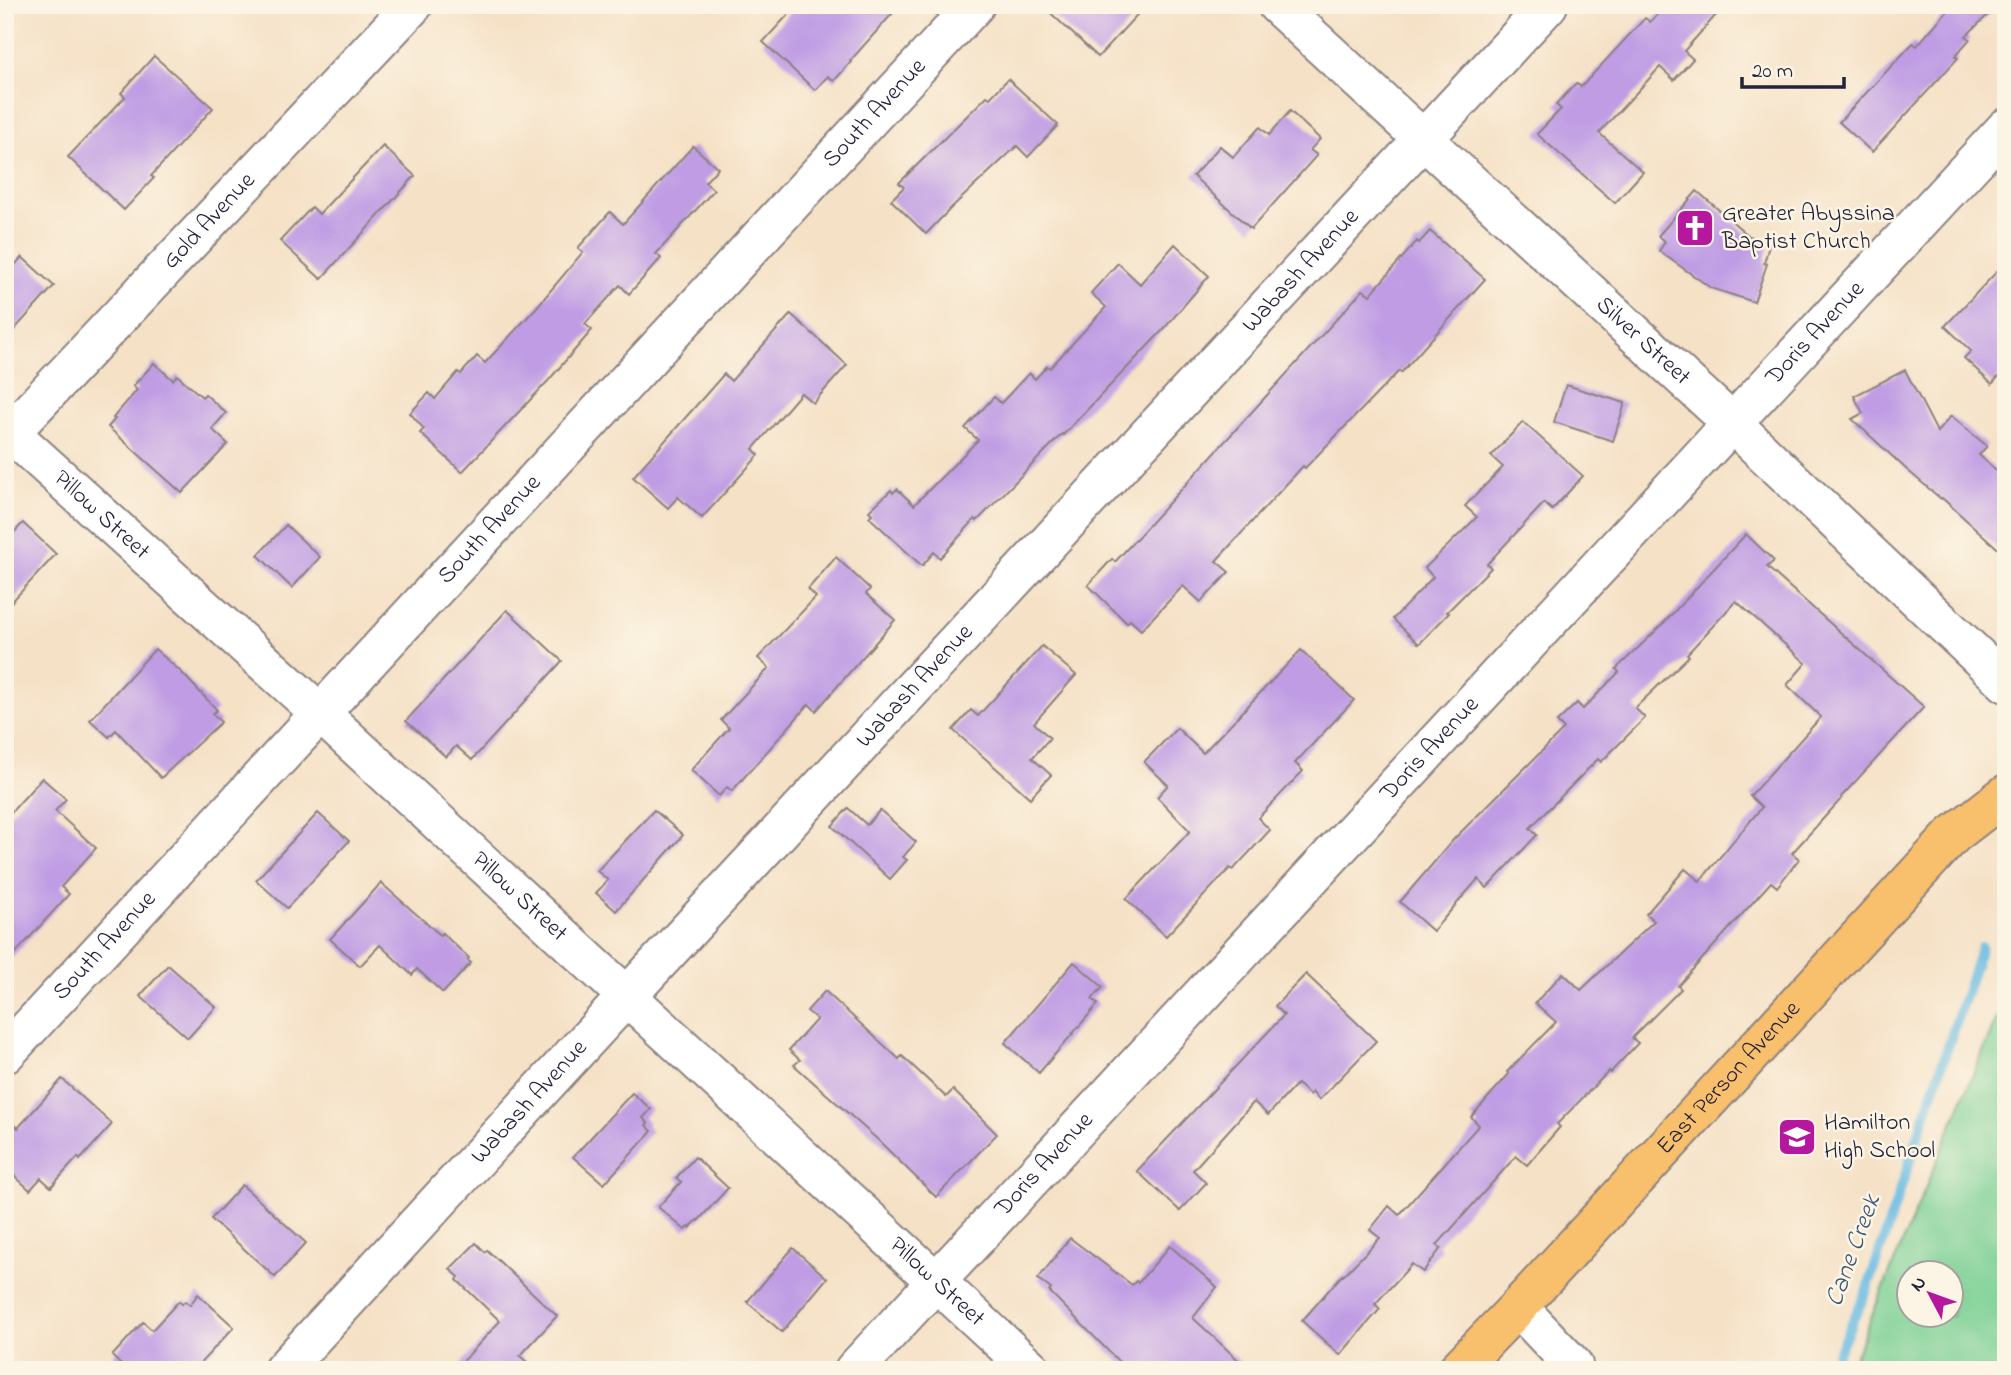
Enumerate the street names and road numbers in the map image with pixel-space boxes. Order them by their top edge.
street label: South Avenue [815,50,935,176]
street label: Gold Avenue [155,164,264,278]
street label: Wabash Avenue [1234,201,1368,341]
street label: Doris Avenue [1757,273,1873,394]
street label: Silver Street [1587,288,1698,394]
street label: Pillow Street [45,462,158,568]
street label: South Avenue [430,467,550,593]
street label: Wabash Avenue [848,616,982,756]
street label: Doris Avenue [1372,689,1488,810]
street label: Pillow Street [463,843,575,950]
street label: South Avenue [45,883,165,1009]
street label: East Person Avenue [1649,993,1809,1163]
street label: Wabash Avenue [463,1032,596,1172]
street label: Doris Avenue [986,1104,1102,1226]
street label: Pillow Street [881,1229,993,1336]

